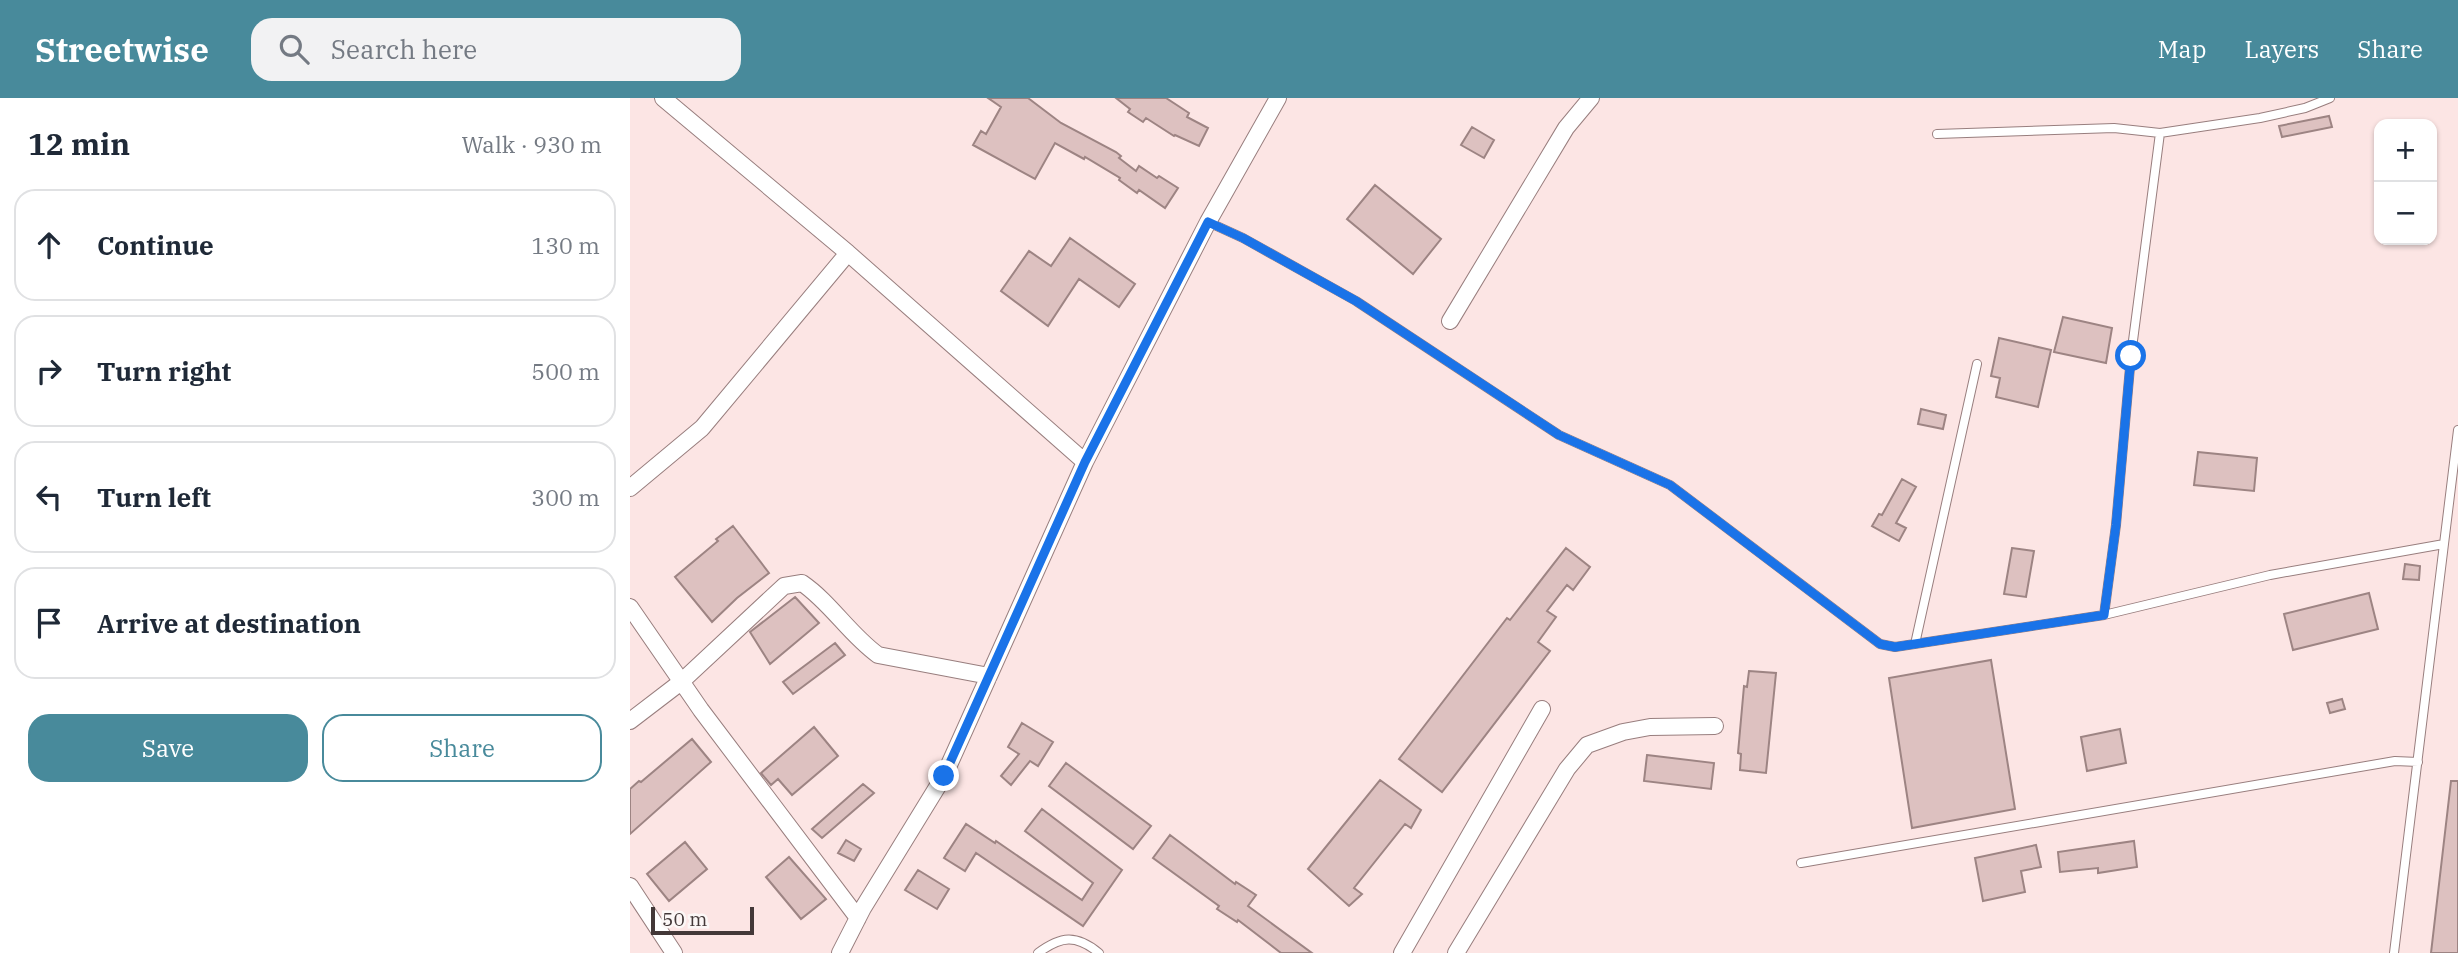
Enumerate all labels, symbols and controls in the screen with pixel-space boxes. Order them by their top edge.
search box [251,18,741,81]
text: Streetwise [35,28,209,71]
icon: search [275,30,313,68]
text: Search here [331,32,477,66]
text: Map [2158,33,2206,65]
text: Layers [2244,33,2319,65]
text: Share [2357,33,2423,65]
map controls [2374,119,2437,245]
button: + [2374,119,2437,182]
text: 12 min [28,124,130,163]
text: Walk · 930 m [461,129,602,159]
button: − [2374,182,2437,245]
icon: ahead [30,226,68,264]
text: Continue [97,228,214,262]
text: 130 m [531,230,600,260]
route start [2115,340,2146,371]
icon: right [30,352,68,390]
text: Turn right [97,354,231,388]
text: 500 m [531,356,600,386]
icon: left [30,478,68,516]
text: Turn left [97,480,211,514]
text: 300 m [531,482,600,512]
icon: arrive [30,604,68,642]
text: Arrive at destination [97,606,361,640]
button: Save [28,714,308,782]
button: Share [322,714,602,782]
route end [928,760,959,791]
scale bar [651,904,754,936]
text: 50 m [662,907,707,931]

